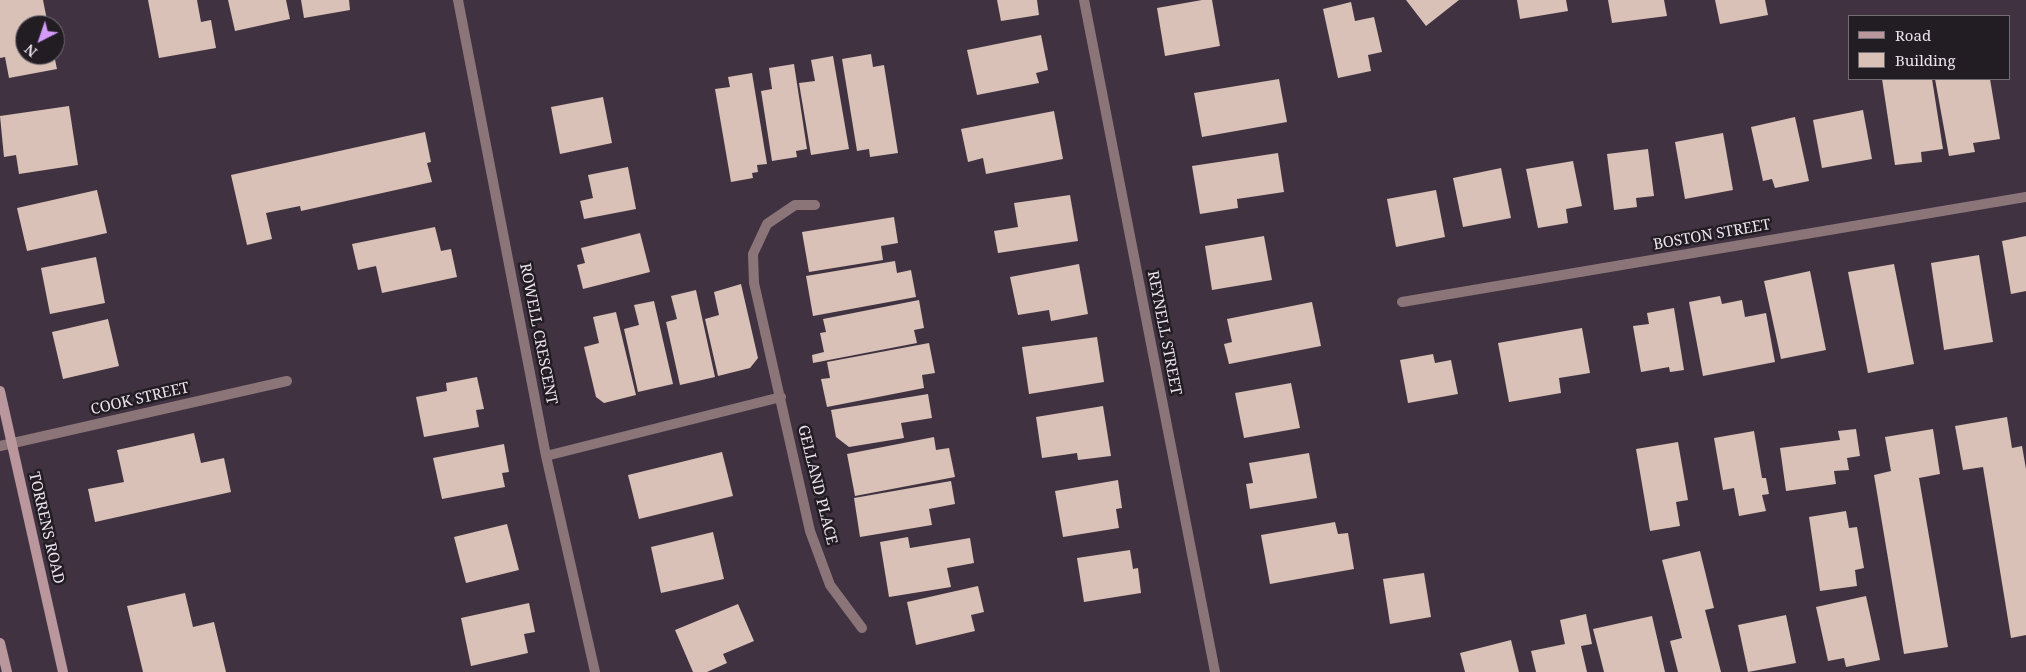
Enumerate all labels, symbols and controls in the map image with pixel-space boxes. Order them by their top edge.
north arrow [15,15,65,65]
legend [1848,15,2011,80]
text: Road [1895,25,1931,45]
text: N [20,40,41,62]
text: Building [1895,50,1956,70]
street label: BOSTON STREET [1652,216,1772,254]
street label: ROWELL CRESCENT [515,262,561,406]
street label: REYNELL STREET [1143,269,1185,397]
street label: COOK STREET [89,379,191,419]
street label: GELLAND PLACE [793,423,841,547]
street label: TORRENS ROAD [24,470,68,586]

